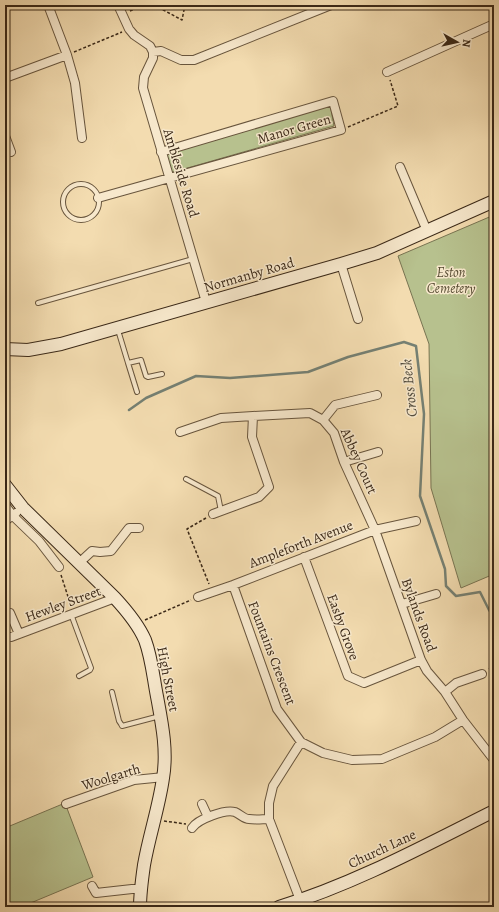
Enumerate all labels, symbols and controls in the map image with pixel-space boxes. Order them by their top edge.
north arrow [437,22,477,62]
text: N [458,38,474,48]
street label: Manor Green [255,109,333,149]
street label: Ambleside Road [158,125,204,220]
street label: Normanby Road [202,253,297,297]
park label: Eston Cemetery [427,263,475,298]
water label: Cross Beck [396,358,422,418]
street label: Abbey Court [336,424,382,497]
street label: Ampleforth Avenue [245,515,356,573]
street label: Bylands Road [397,576,441,655]
street label: Hewley Street [22,581,104,627]
street label: Easby Grove [322,591,364,663]
street label: Fountains Crescent [243,598,301,708]
street label: High Street [152,645,184,714]
street label: Woolgarth [78,759,143,795]
street label: Church Lane [345,825,419,873]

